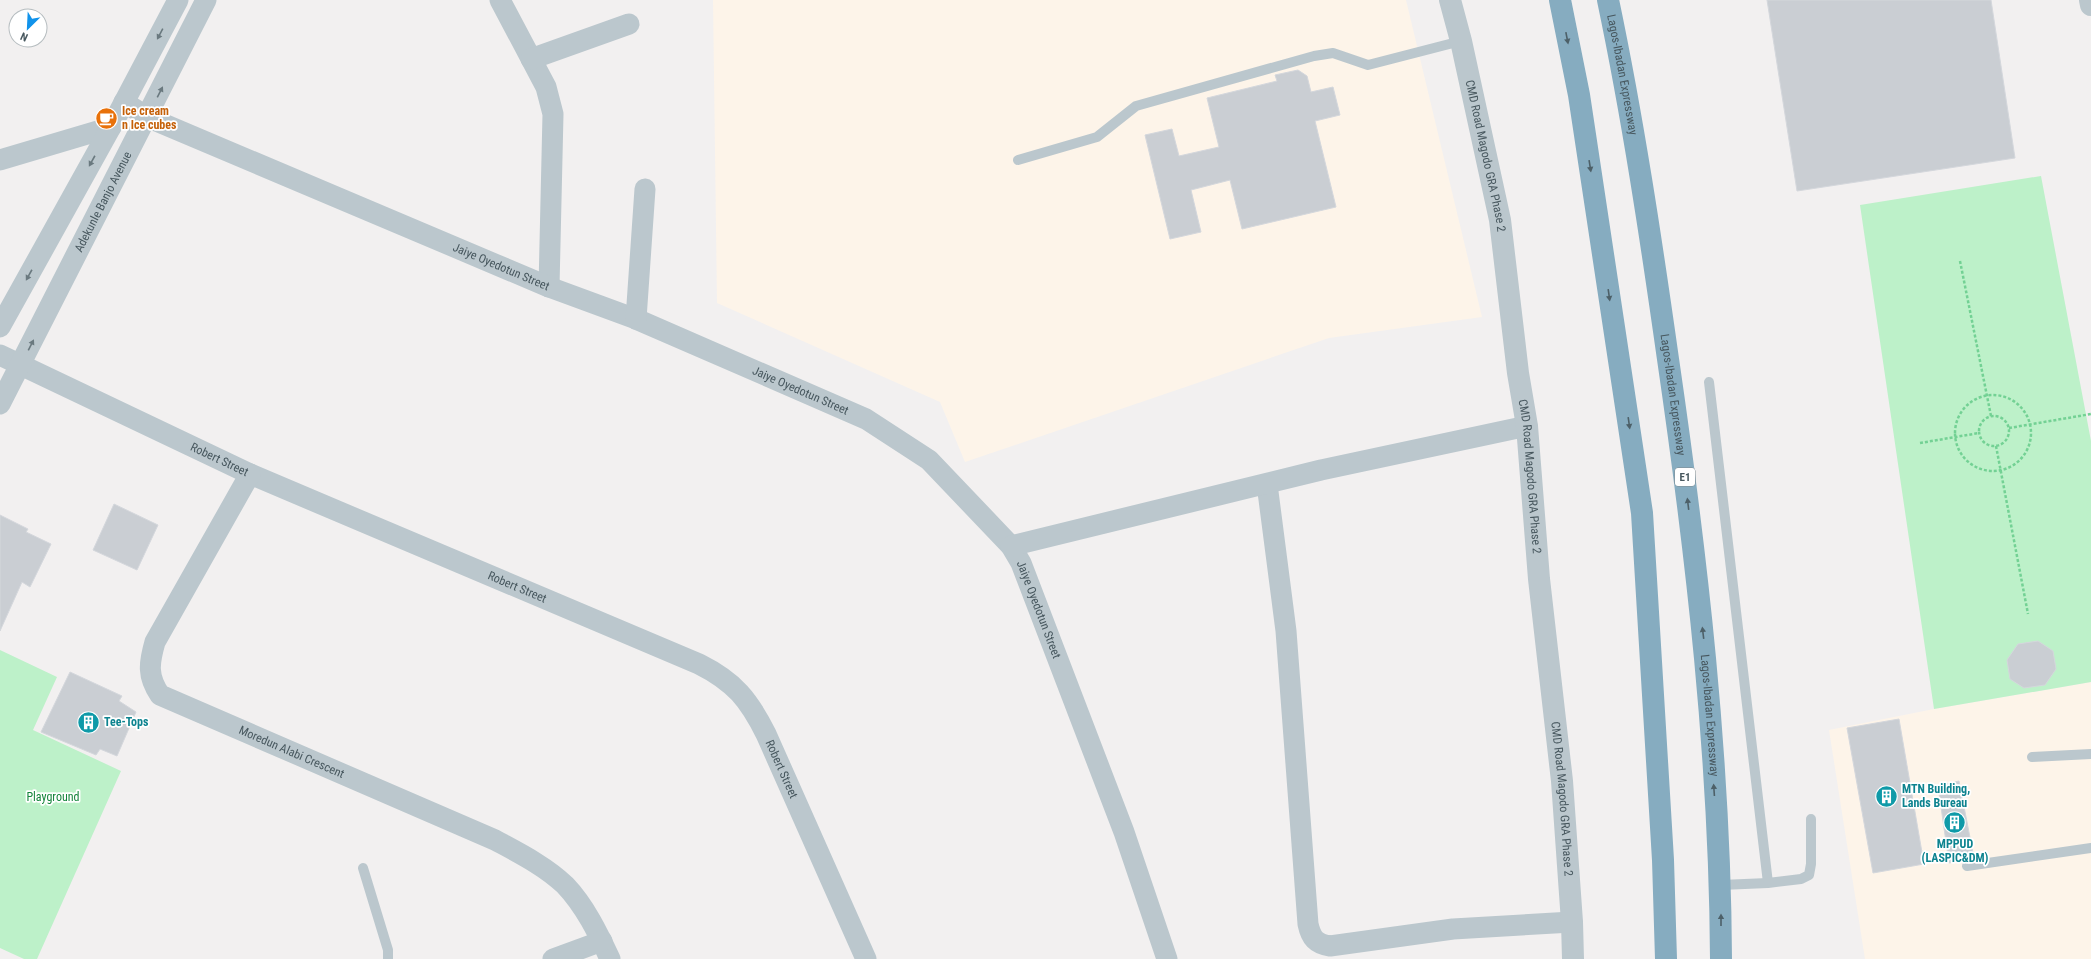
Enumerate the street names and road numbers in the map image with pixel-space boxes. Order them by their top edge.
street label: Lagos-Ibadan Expressway [1604,13,1641,136]
street label: CMD Road Magodo GRA Phase 2 [1463,79,1508,233]
street label: Adekunle Banjo Avenue [72,149,135,254]
street label: Jaiye Oyedotun Street [451,240,552,294]
street label: Lagos-Ibadan Expressway [1657,333,1688,456]
street label: Jaiye Oyedotun Street [750,363,851,418]
street label: CMD Road Magodo GRA Phase 2 [1516,398,1544,554]
street label: Robert Street [188,440,251,479]
road number: E1 [1675,468,1695,486]
street label: Jaiye Oyedotun Street [1014,559,1064,661]
street label: Robert Street [486,568,549,606]
street label: Lagos-Ibadan Expressway [1698,654,1721,777]
street label: CMD Road Magodo GRA Phase 2 [1548,721,1576,877]
street label: Moredun Alabi Crescent [237,723,347,781]
street label: Robert Street [763,738,801,801]

